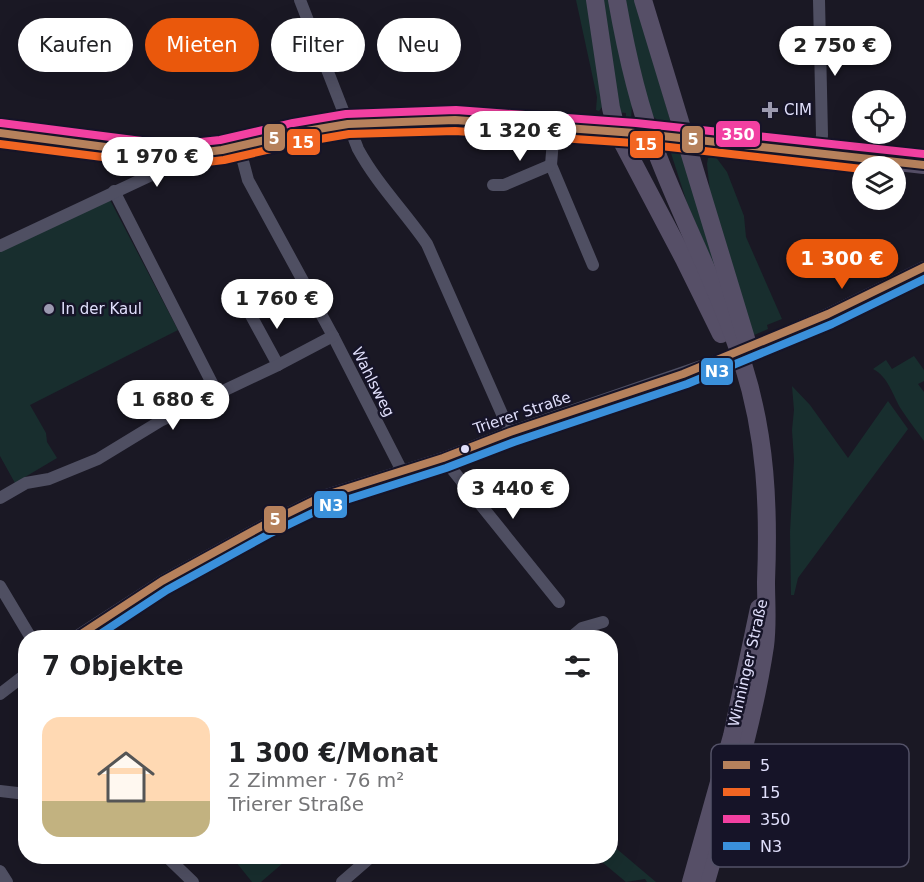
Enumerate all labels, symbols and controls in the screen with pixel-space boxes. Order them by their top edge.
chip: Kaufen [18,18,133,72]
chip: Mieten [145,18,259,72]
chip: Filter [271,18,365,72]
chip: Neu [377,18,461,72]
pin: 2 750 € [780,26,890,77]
text: 2 750 € [793,33,877,57]
map controls [852,90,906,210]
button: locate [852,90,906,144]
marker: CIM [761,101,779,119]
place label: CIM [784,101,812,119]
pin: 1 320 € [465,111,575,162]
text: 1 320 € [478,118,562,142]
line badge: 350 [715,120,761,148]
line badge: 5 [263,123,286,152]
line badge: 5 [681,125,704,154]
text: 350 [721,125,755,144]
line badge: 15 [286,128,321,156]
text: 5 [268,129,280,148]
line badge: 15 [629,130,664,159]
text: 5 [687,130,699,149]
text: 15 [292,133,314,152]
text: 15 [635,135,657,154]
pin: 1 970 € [102,137,212,188]
text: 1 970 € [115,144,199,168]
button: layers [852,156,906,210]
pin: 1 300 € [787,239,897,290]
text: 1 300 € [800,246,884,270]
pin: 1 760 € [222,279,332,330]
text: 1 760 € [235,286,319,310]
place label: In der Kaul [61,300,142,318]
marker: In der Kaul [42,302,56,316]
street label: Wahlsweg [348,344,398,420]
line badge: N3 [700,357,734,386]
text: N3 [705,362,729,381]
pin: 1 680 € [118,380,228,431]
text: 1 680 € [131,387,215,411]
street label: Trierer Straße [470,388,573,438]
unlabelled marker [459,443,471,455]
pin: 3 440 € [458,469,568,520]
text: 3 440 € [471,476,555,500]
line badge: N3 [313,490,348,519]
text: N3 [319,496,343,515]
line badge: 5 [263,505,287,534]
text: 5 [269,510,281,529]
street label: Winninger Straße [725,597,771,729]
icon: filters [561,650,594,683]
text: 7 Objekte [42,651,184,681]
text: 1 300 €/Monat [228,738,438,768]
icon: home [90,741,162,813]
legend [711,744,909,867]
text: 5 [760,756,770,775]
text: 2 Zimmer · 76 m² [228,768,404,792]
text: 15 [760,783,780,802]
text: Trierer Straße [228,792,364,816]
text: 350 [760,810,791,829]
text: N3 [760,837,782,856]

